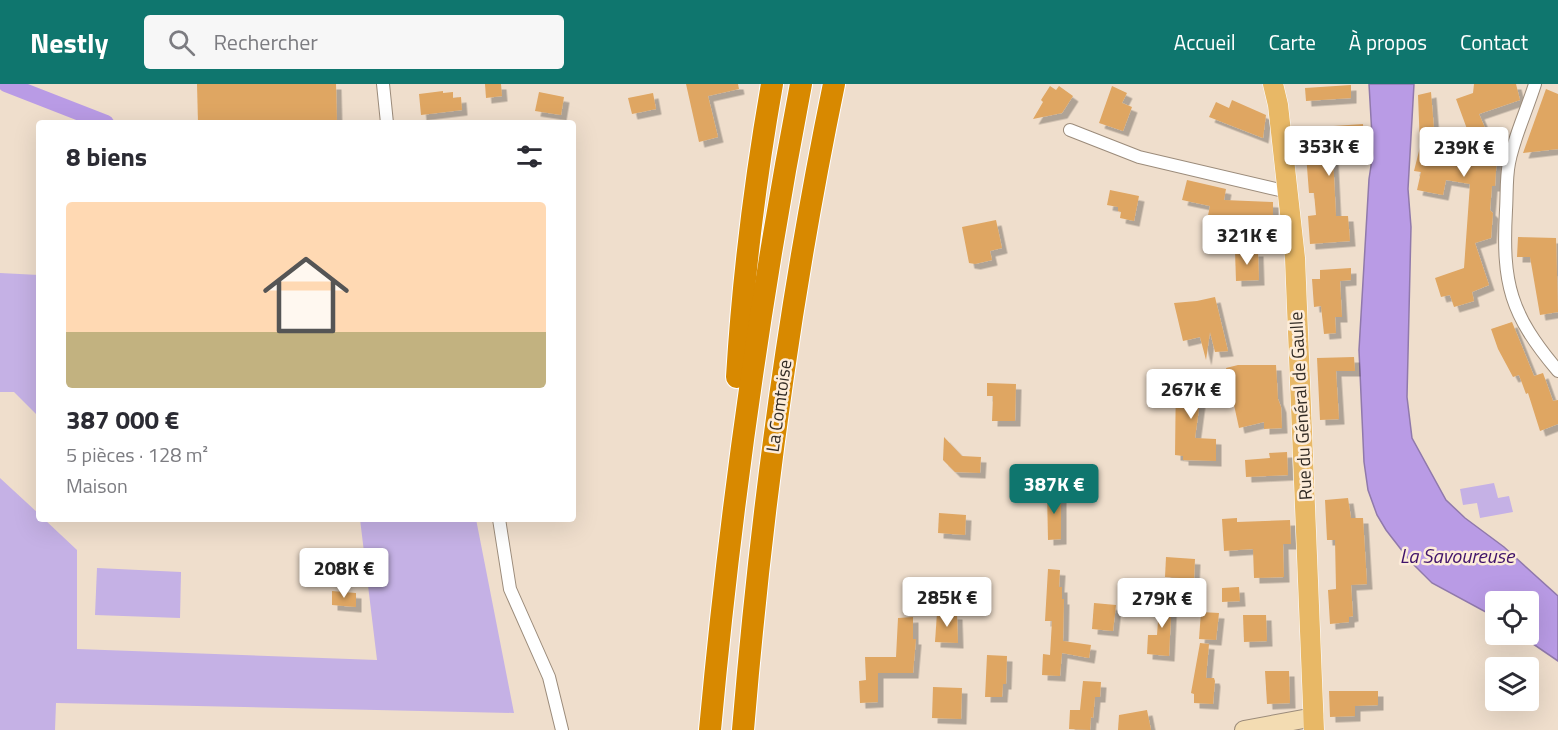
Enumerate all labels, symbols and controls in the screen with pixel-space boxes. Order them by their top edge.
search box [144,15,564,69]
text: Nestly [30,21,108,64]
text: Rechercher [213,25,318,59]
icon: search [165,26,198,59]
text: Accueil [1174,26,1236,58]
text: Carte [1269,26,1316,58]
text: À propos [1349,26,1427,58]
text: Contact [1460,26,1528,58]
pin: 353K € [1280,126,1378,177]
pin: 239K € [1415,127,1513,178]
text: 353K € [1298,130,1360,161]
text: 239K € [1433,131,1495,162]
text: 8 biens [66,137,147,176]
icon: filters [513,140,546,173]
pin: 321K € [1198,215,1296,266]
text: 321K € [1216,219,1278,250]
icon: home [252,241,360,349]
street label: Rue du Général de Gaulle [1282,311,1319,501]
street label: La Comtoise [759,358,798,454]
pin: 267K € [1142,369,1240,420]
text: 267K € [1160,373,1222,404]
text: 387 000 € [66,400,179,439]
text: 5 pièces · 128 m² [66,439,208,470]
pin: 387K € [1005,464,1103,515]
text: 387K € [1023,468,1085,499]
text: Maison [66,470,128,501]
water label: La Savoureuse [1400,540,1516,571]
pin: 208K € [295,548,393,599]
text: 208K € [313,552,375,583]
pin: 285K € [898,577,996,628]
pin: 279K € [1113,578,1211,629]
text: 285K € [916,581,978,612]
text: 279K € [1131,582,1193,613]
map controls [1485,591,1539,711]
button: locate [1485,591,1539,645]
button: layers [1485,657,1539,711]

